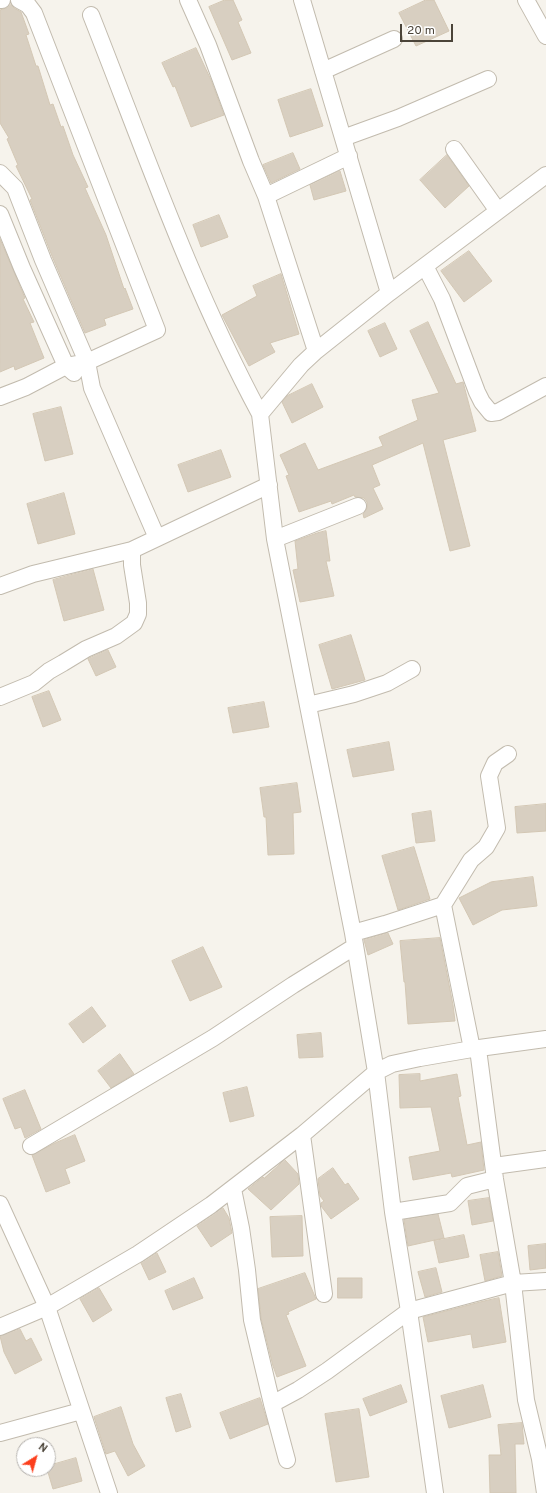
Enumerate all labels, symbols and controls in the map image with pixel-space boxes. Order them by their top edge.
scale bar [402,16,455,42]
text: 20 m [407,23,435,39]
north arrow [16,1437,56,1477]
text: N [35,1440,50,1456]

